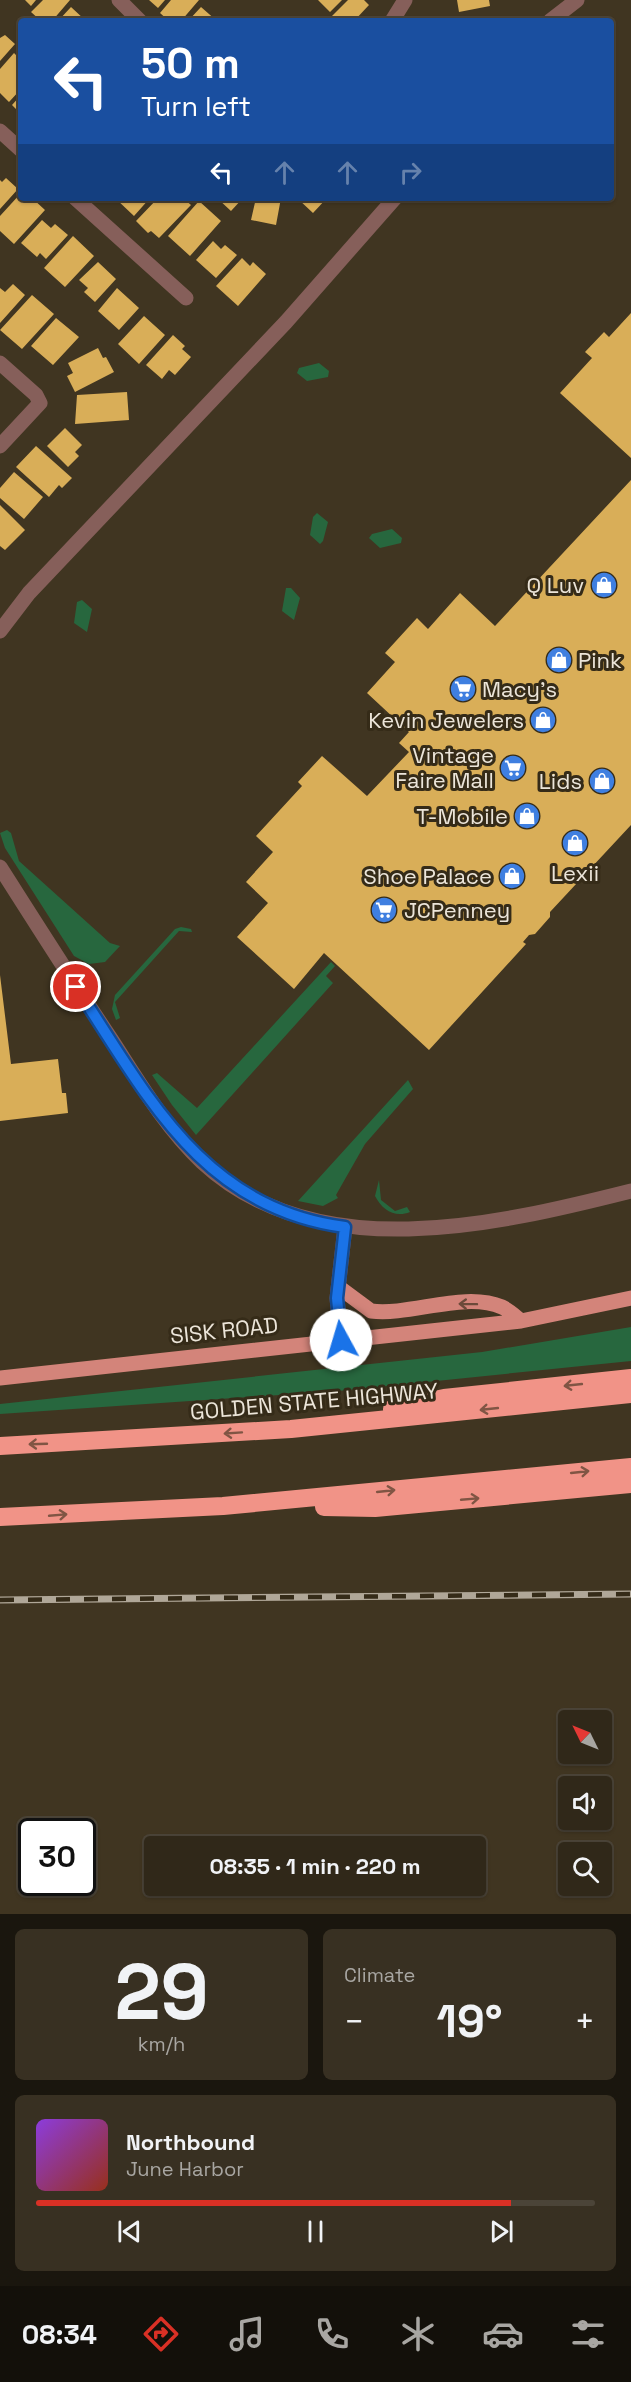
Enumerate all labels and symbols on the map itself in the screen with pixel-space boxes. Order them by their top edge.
shop icon: Q Luv [589,570,619,600]
place label: Q Luv [526,571,584,599]
shop icon: Pink [544,645,574,675]
place label: Pink [578,646,622,674]
supermarket icon: Macy's [448,674,478,704]
place label: Macy's [482,675,557,703]
shop icon: Kevin Jewelers [528,705,558,735]
place label: Kevin Jewelers [368,706,524,734]
place label: Vintage Faire Mall [395,741,494,794]
supermarket icon: Vintage Faire Mall [498,753,528,783]
shop icon: Lids [587,766,617,796]
place label: Lids [539,767,582,795]
shop icon: T-Mobile [512,801,542,831]
place label: T-Mobile [416,802,508,830]
shop icon: Lexii [560,828,590,858]
place label: Lexii [551,859,599,887]
shop icon: Shoe Palace [497,861,527,891]
place label: Shoe Palace [363,862,492,890]
supermarket icon: JCPenney [369,895,399,925]
place label: JCPenney [404,896,510,924]
pin [50,961,101,1012]
one-way arrow [458,1298,478,1310]
position arrow [309,1308,373,1372]
street label: SISK ROAD [169,1310,279,1350]
street label: GOLDEN STATE HIGHWAY [189,1376,440,1426]
one-way arrow [563,1380,583,1391]
one-way arrow [480,1404,500,1415]
one-way arrow [224,1427,244,1438]
one-way arrow [29,1439,49,1450]
one-way arrow [569,1466,589,1477]
one-way arrow [375,1485,395,1496]
one-way arrow [459,1493,479,1504]
one-way arrow [48,1509,68,1520]
north arrow [558,1710,612,1764]
speed limit sign: 30 [18,1818,96,1896]

